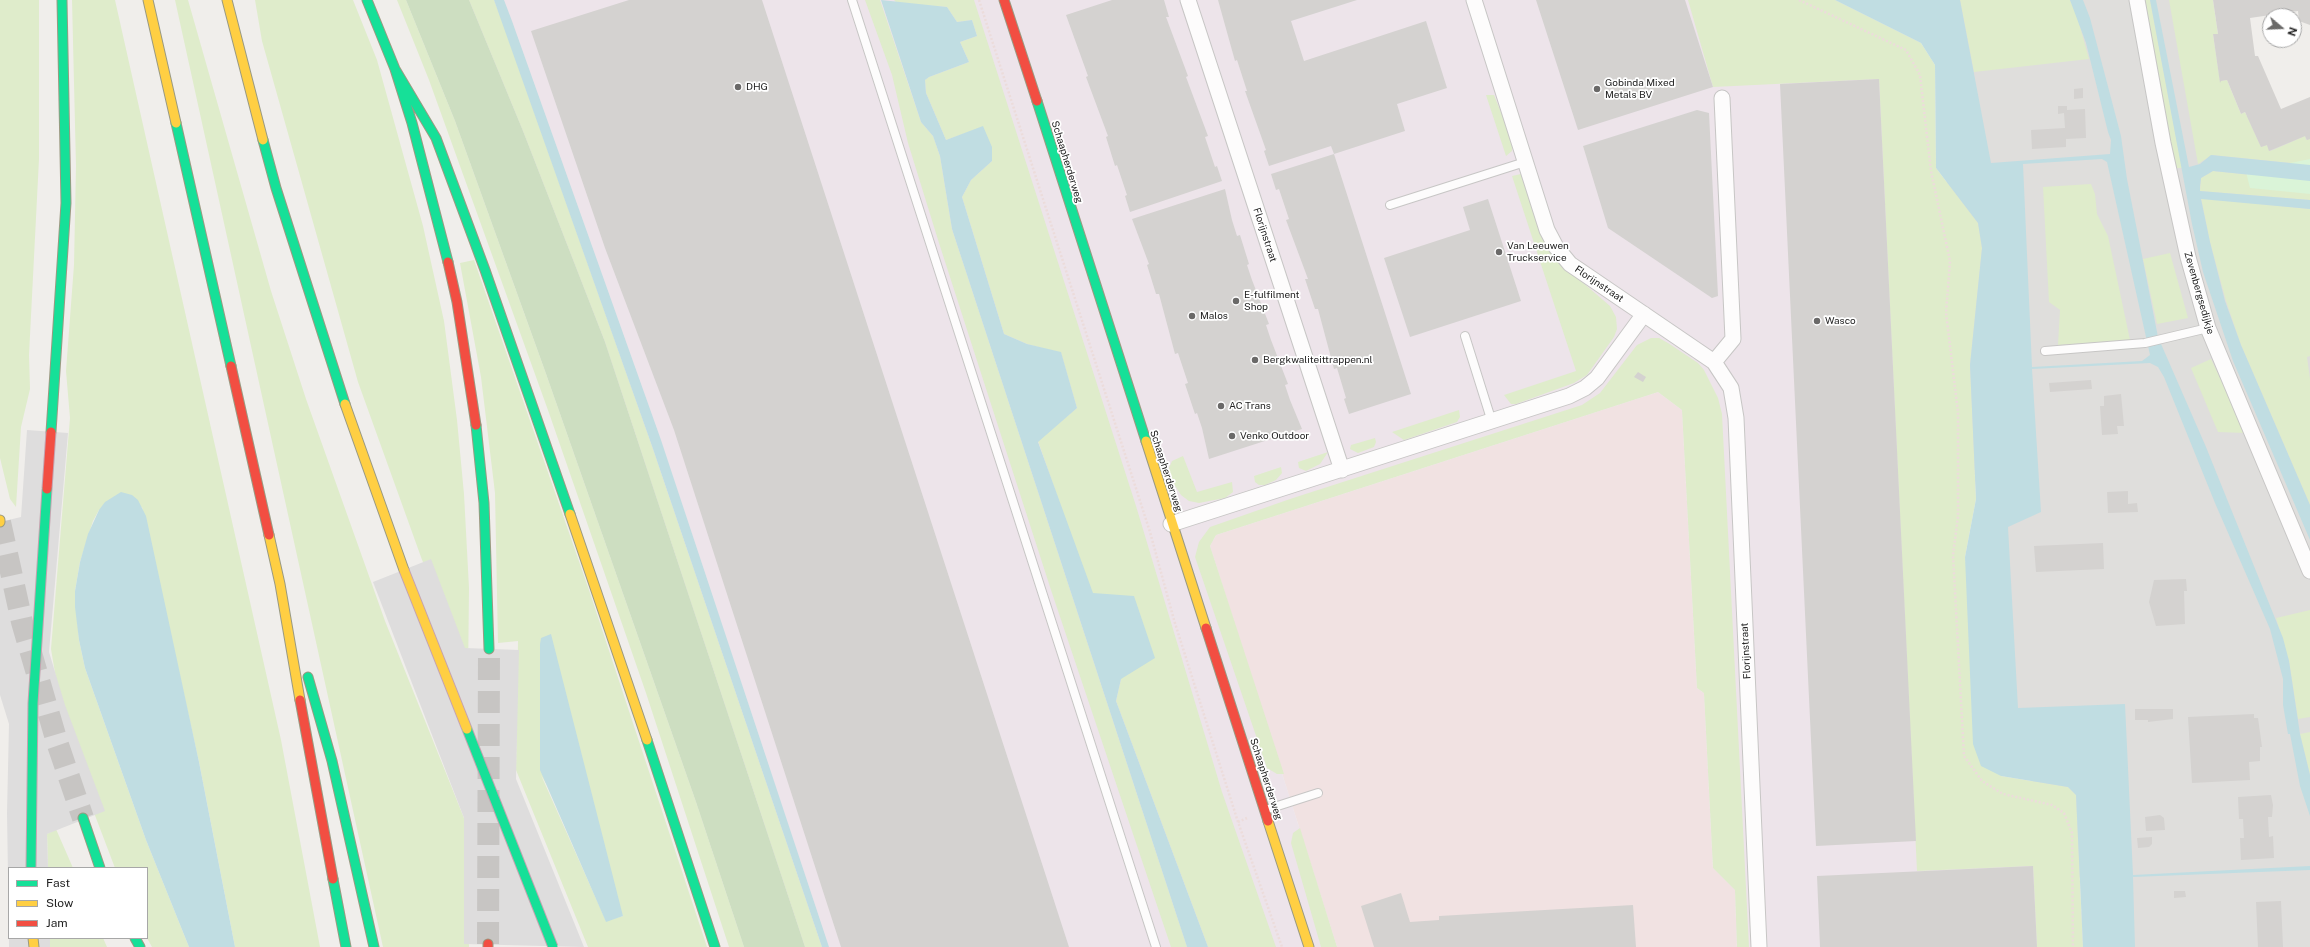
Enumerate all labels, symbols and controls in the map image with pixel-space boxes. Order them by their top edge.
north arrow [2262,8,2302,48]
text: N [2285,26,2299,38]
place label: Gobinda Mixed Metals BV [1605,77,1675,100]
place label: DHG [746,81,768,93]
marker: DHG [733,82,743,92]
marker: Gobinda Mixed Metals BV [1592,84,1602,94]
street label: Schaapherderweg [1049,119,1085,205]
street label: Florijnstraat [1251,206,1279,264]
place label: Van Leeuwen Truckservice [1507,240,1569,264]
marker: Van Leeuwen Truckservice [1494,247,1504,257]
street label: Zevenbergsedijkje [2181,250,2217,336]
street label: Florijnstraat [1572,263,1626,305]
place label: E-fulfilment Shop [1244,289,1299,312]
marker: E-fulfilment Shop [1231,296,1241,306]
place label: Malos [1200,310,1228,322]
marker: Malos [1187,311,1197,321]
place label: Wasco [1825,315,1856,327]
marker: Wasco [1812,316,1822,326]
place label: Bergkwaliteittrappen.nl [1263,354,1373,366]
marker: Bergkwaliteittrappen.nl [1250,355,1260,365]
place label: AC Trans [1229,400,1271,412]
marker: AC Trans [1216,401,1226,411]
street label: Schaapherderweg [1147,429,1185,513]
place label: Venko Outdoor [1240,430,1309,442]
marker: Venko Outdoor [1227,431,1237,441]
street label: Florijnstraat [1739,622,1753,680]
street label: Schaapherderweg [1247,737,1285,821]
legend [8,867,148,939]
text: Fast [46,876,70,890]
text: Slow [46,896,73,910]
text: Jam [46,916,68,930]

